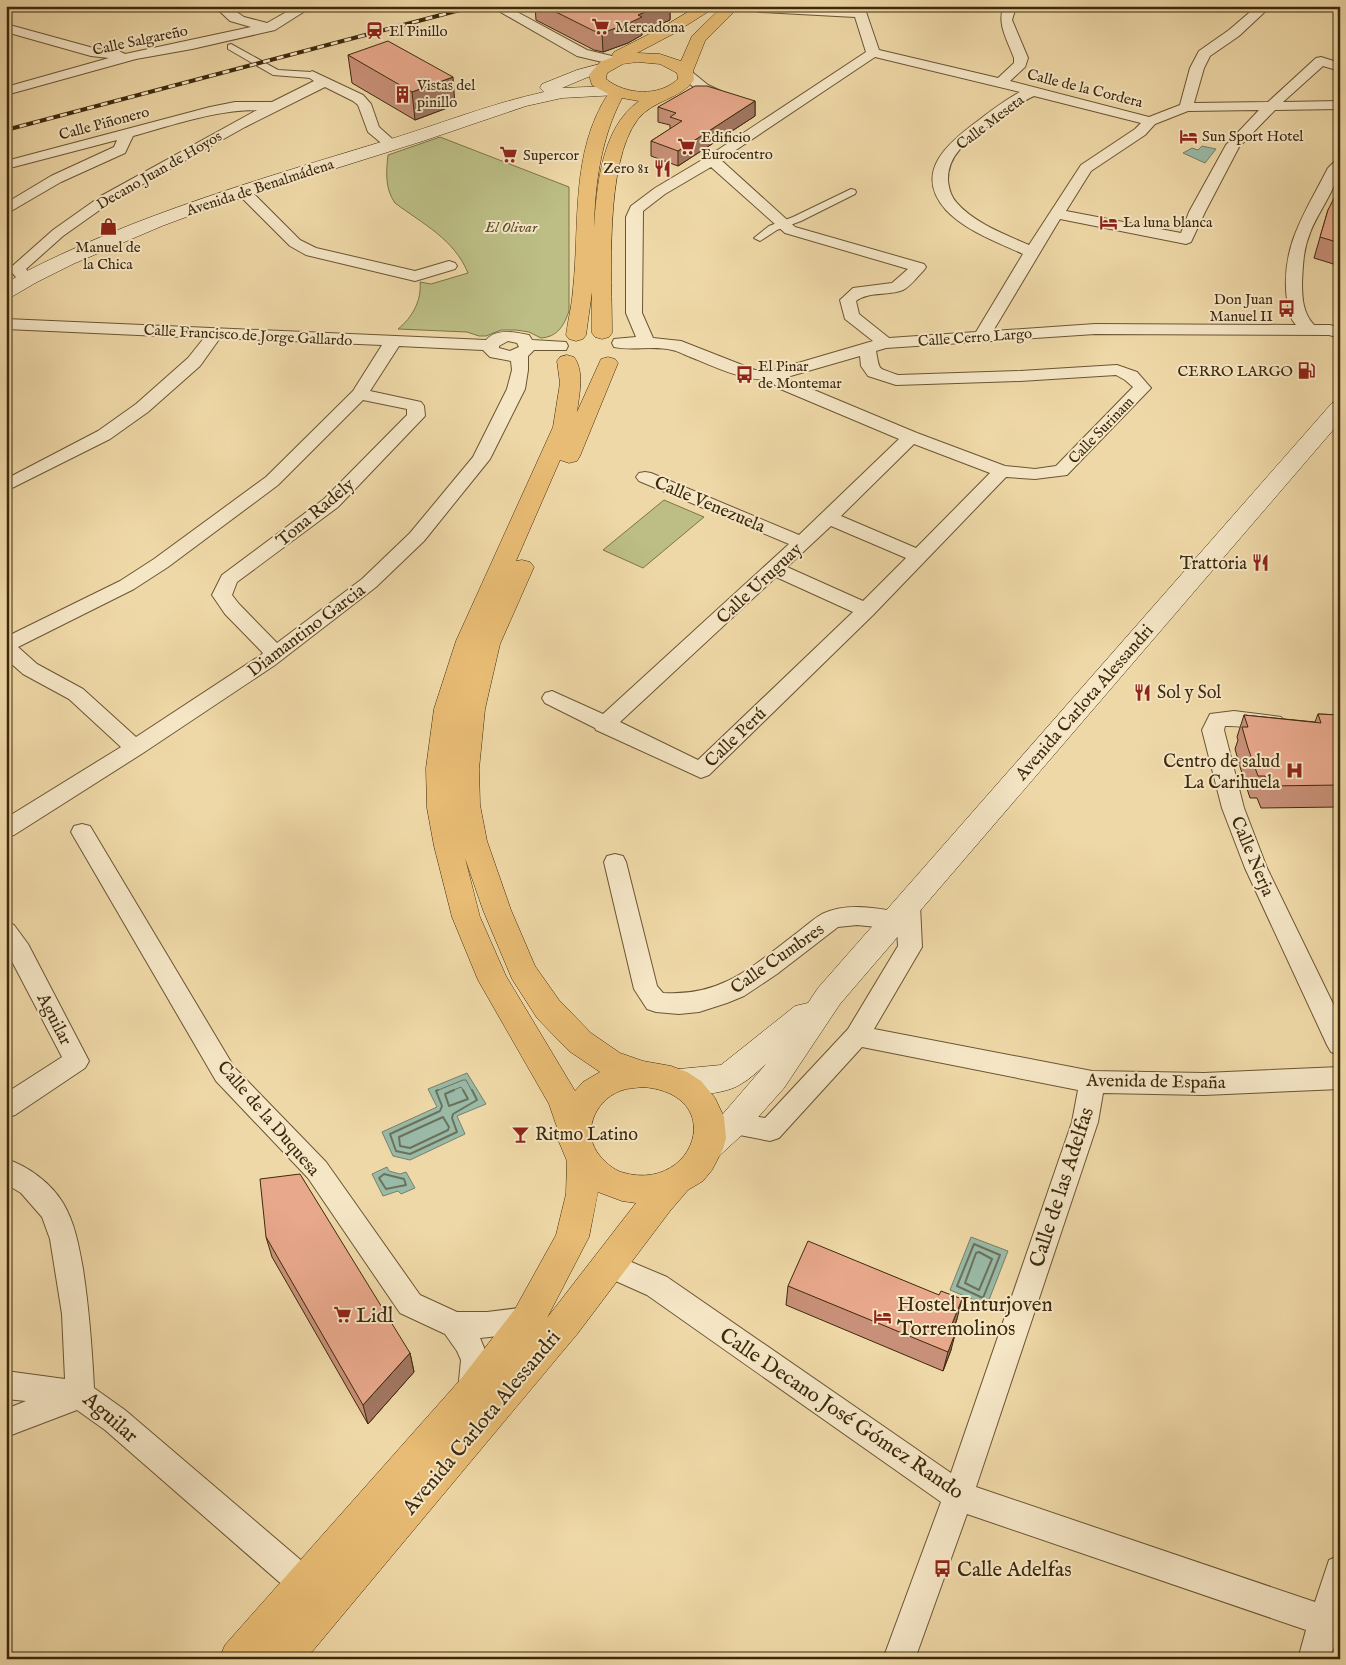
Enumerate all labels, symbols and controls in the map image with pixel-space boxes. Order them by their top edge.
supermarket icon: Mercadona [591,17,611,37]
place label: Mercadona [615,18,685,37]
street label: Calle Salgareño [91,21,189,60]
station icon: El Pinillo [365,21,385,41]
place label: El Pinillo [389,22,448,41]
street label: Calle de la Cordera [1025,65,1145,112]
place label: Vistas del pinillo [416,76,476,112]
building icon: Vistas del pinillo [393,84,413,104]
street label: Calle Meseta [953,90,1028,154]
street label: Calle Piñonero [57,102,151,145]
hotel icon: Sun Sport Hotel [1178,126,1198,146]
street label: Decano Juan de Hoyos [93,127,225,214]
place label: Sun Sport Hotel [1202,127,1304,146]
place label: Edificio Eurocentro [701,128,773,164]
supermarket icon: Edificio Eurocentro [677,136,697,156]
supermarket icon: Supercor [499,145,519,165]
place label: Supercor [523,146,579,165]
street label: Avenida de Benalmádena [183,154,337,221]
restaurant icon: Zero 81 [653,158,673,178]
place label: Zero 81 [603,159,649,178]
hotel icon: La luna blanca [1099,212,1119,232]
place label: La luna blanca [1123,213,1213,232]
shop icon: Manuel de la Chica [98,216,118,236]
park label: El Olivar [484,218,538,237]
place label: Manuel de la Chica [75,238,141,274]
place label: Don Juan Manuel II [1210,290,1274,326]
bus stop icon: Don Juan Manuel II [1277,298,1297,318]
street label: Calle Francisco de Jorge Gallardo [143,321,353,350]
street label: Calle Cerro Largo [917,324,1033,351]
place label: El Pinar de Montemar [758,357,842,393]
fuel station icon: CERRO LARGO [1297,361,1317,381]
place label: CERRO LARGO [1178,362,1293,381]
bus stop icon: El Pinar de Montemar [734,365,754,385]
street label: Calle Surinam [1064,392,1139,468]
street label: Calle Venezuela [651,472,769,539]
street label: Tona Radely [272,474,360,553]
street label: Calle Uruguay [712,538,808,630]
place label: Trattoria [1180,553,1247,576]
restaurant icon: Trattoria [1251,553,1271,573]
street label: Diamantino Garcia [243,579,371,683]
street label: Avenida Carlota Alessandri [1010,620,1159,787]
restaurant icon: Sol y Sol [1133,682,1153,702]
place label: Sol y Sol [1157,682,1221,705]
street label: Calle Perú [700,703,772,773]
place label: Centro de salud La Carihuela [1163,751,1280,795]
hospital icon: Centro de salud La Carihuela [1284,761,1304,781]
street label: Calle Nerja [1224,813,1279,900]
street label: Calle Cumbres [726,918,829,1000]
street label: Aguilar [30,989,77,1050]
street label: Calle de la Duquesa [211,1057,324,1182]
street label: Avenida de España [1085,1070,1226,1095]
street label: Calle de las Adelfas [1024,1104,1101,1271]
bar icon: Ritmo Latino [511,1124,531,1144]
place label: Ritmo Latino [535,1124,638,1147]
place label: Hostel Inturjoven Torremolinos [897,1292,1053,1343]
place label: Lidl [356,1303,394,1330]
supermarket icon: Lidl [332,1305,352,1325]
hotel icon: Hostel Inturjoven Torremolinos [873,1306,893,1326]
street label: Calle Decano José Gómez Rando [714,1322,969,1506]
street label: Avenida Carlota Alessandri [396,1325,567,1522]
street label: Aguilar [76,1386,143,1450]
place label: Calle Adelfas [957,1557,1072,1584]
bus stop icon: Calle Adelfas [933,1559,953,1579]

